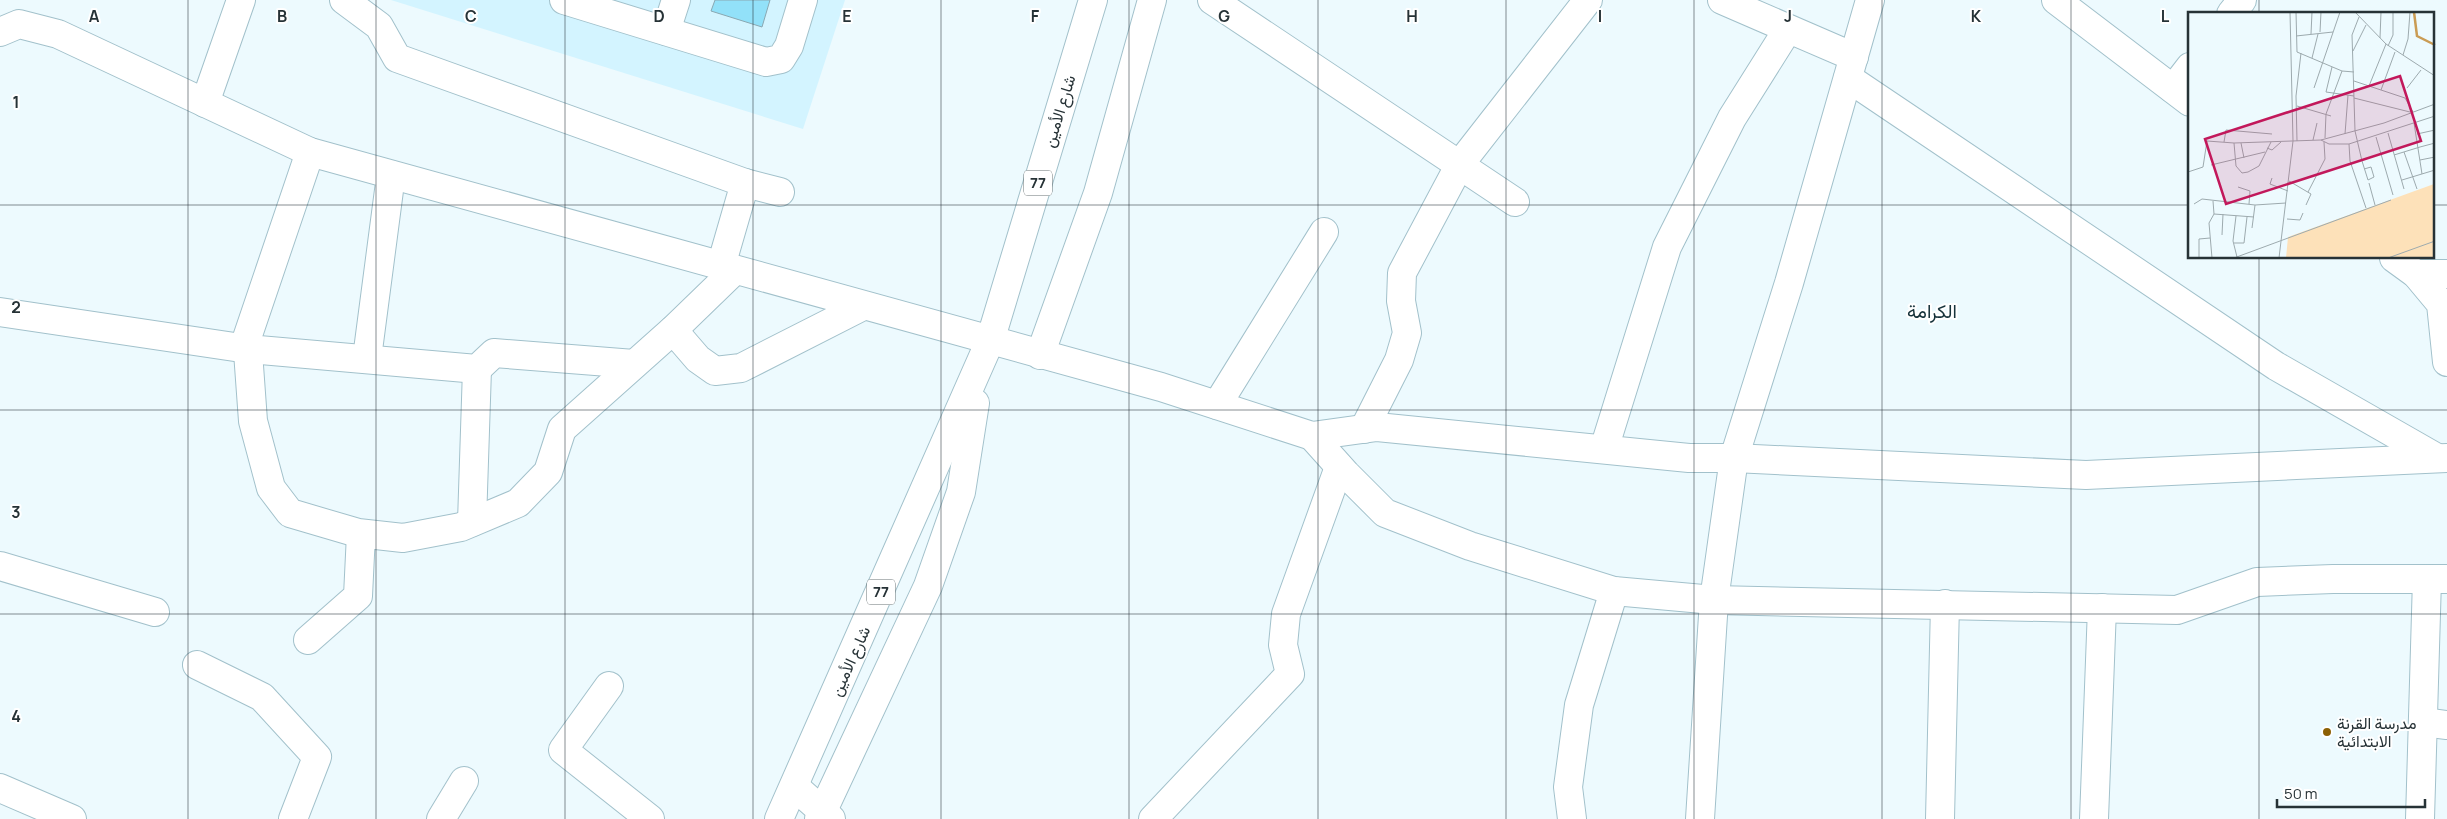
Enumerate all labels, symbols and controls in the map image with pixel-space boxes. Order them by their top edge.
text: A [89,5,100,27]
text: B [277,5,287,27]
text: C [465,5,477,27]
text: D [653,5,665,27]
text: E [842,5,852,27]
text: F [1031,5,1040,27]
text: G [1218,5,1230,27]
text: H [1406,5,1418,27]
text: I [1598,5,1602,27]
text: J [1784,5,1792,27]
text: K [1971,5,1982,27]
text: L [2161,5,2170,27]
inset map [2188,12,2434,259]
street label: شارع الأمين [1038,72,1081,150]
text: 1 [12,91,20,113]
road number: 77 [1024,170,1052,196]
text: 2 [11,296,21,318]
district label: الكرامة [1907,298,1957,324]
text: 3 [11,501,21,523]
road number: 77 [867,580,895,604]
street label: شارع الأمين [825,622,876,700]
text: 4 [11,705,21,727]
place label: مدرسة القرنة الابتدائية [2337,712,2417,752]
marker: مدرسة القرنة الابتدائية [2321,726,2333,738]
scale bar [2277,776,2424,808]
text: 50 m [2284,783,2318,804]

